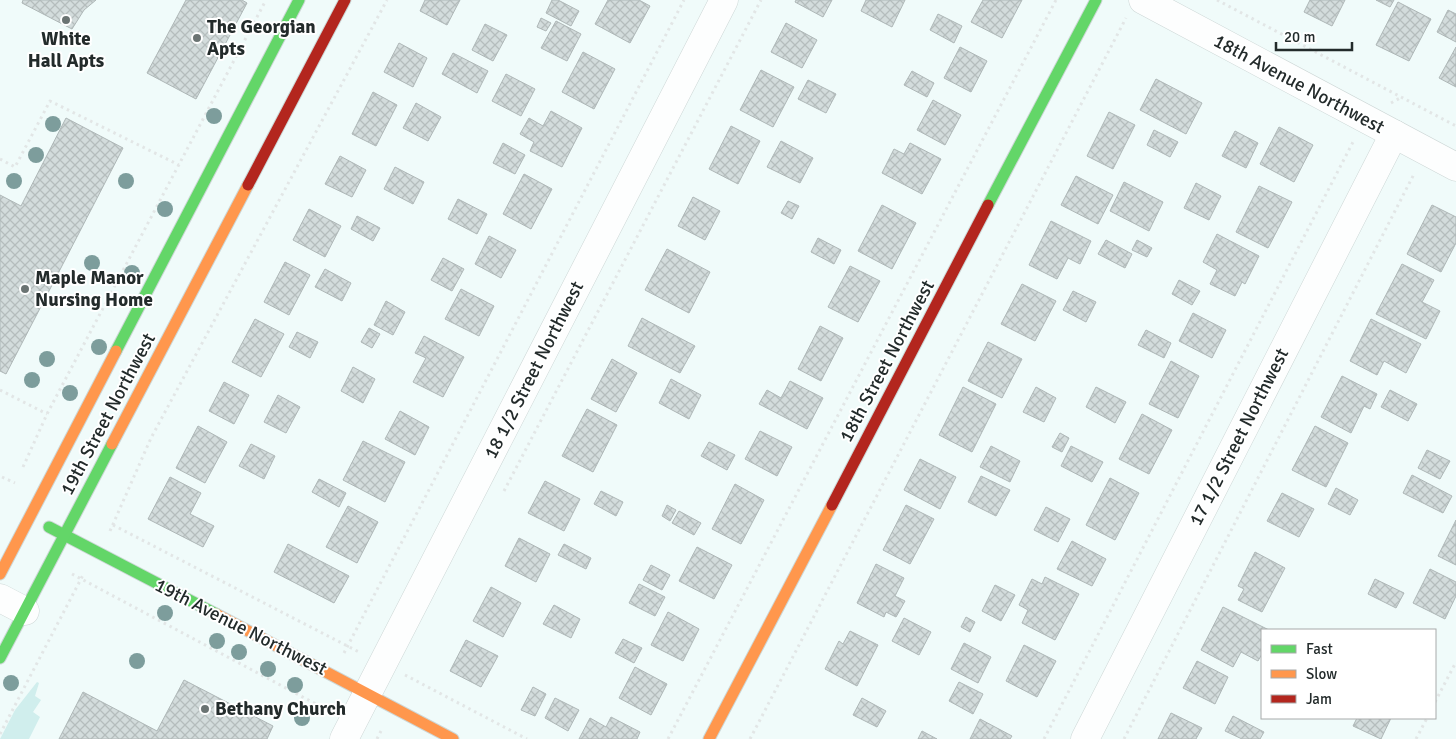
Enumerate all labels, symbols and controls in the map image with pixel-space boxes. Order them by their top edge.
marker: White Hall Apts [60,14,72,26]
place label: The Georgian Apts [207,15,316,61]
scale bar [1276,20,1352,52]
place label: White Hall Apts [28,27,104,73]
text: 20 m [1284,28,1315,46]
street label: 18th Avenue Northwest [1209,29,1389,139]
marker: The Georgian Apts [191,32,203,44]
place label: Maple Manor Nursing Home [35,266,153,312]
street label: 18th Street Northwest [834,276,940,446]
street label: 18 1/2 Street Northwest [479,277,589,463]
marker: Maple Manor Nursing Home [19,283,31,295]
street label: 19th Street Northwest [55,329,161,499]
street label: 17 1/2 Street Northwest [1184,344,1294,530]
street label: 19th Avenue Northwest [151,573,331,681]
legend [1261,629,1436,719]
text: Fast [1306,640,1333,658]
text: Slow [1306,665,1337,683]
text: Jam [1306,690,1332,708]
place label: Bethany Church [215,697,346,721]
marker: Bethany Church [199,703,211,715]

